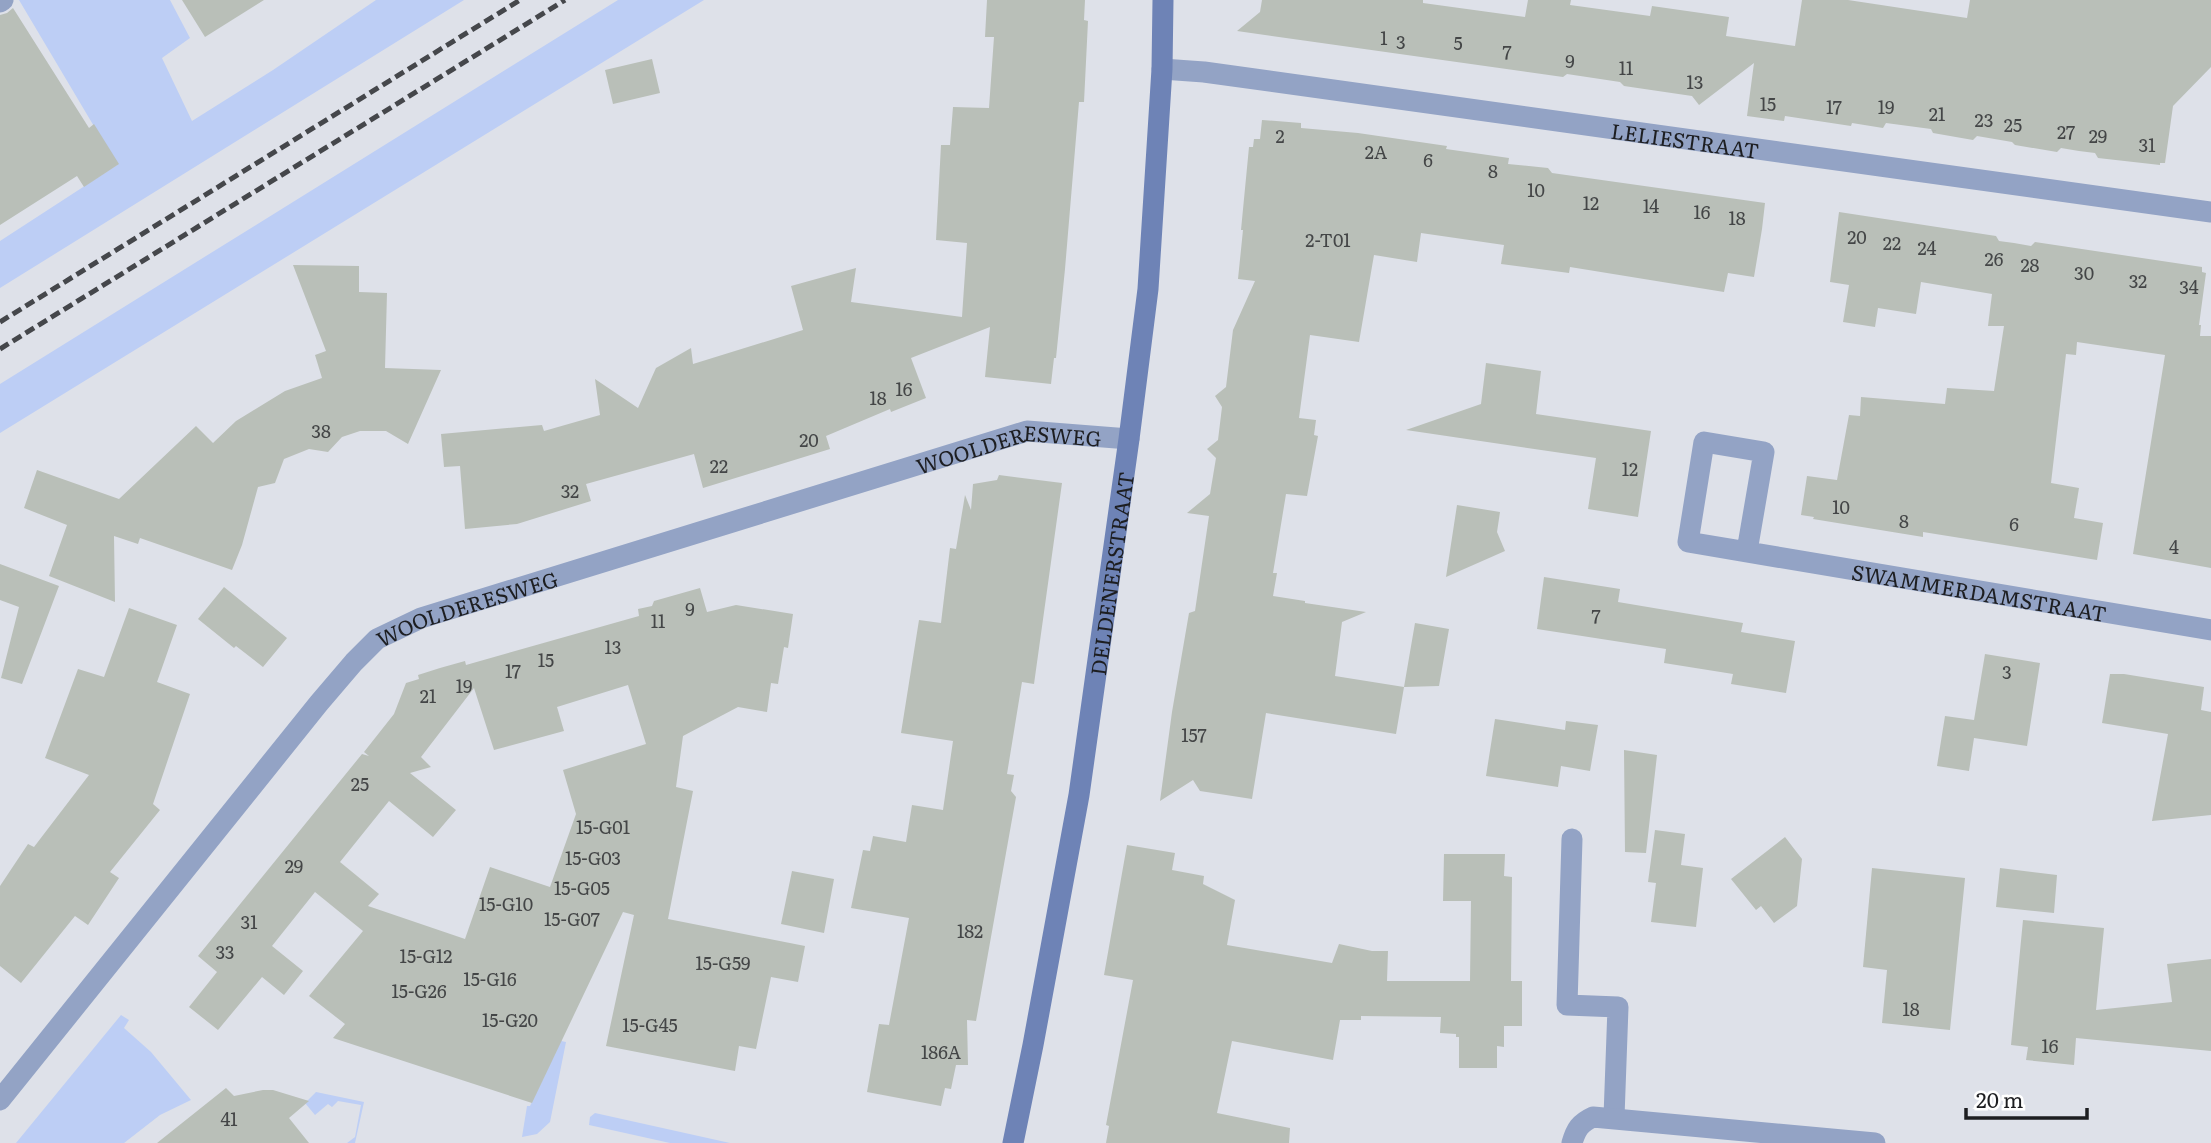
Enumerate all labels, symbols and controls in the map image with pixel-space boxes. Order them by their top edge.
house number: 1 [1380,24,1388,51]
house number: 3 [1396,28,1406,55]
house number: 5 [1453,29,1463,56]
house number: 7 [1502,38,1512,65]
house number: 9 [1565,47,1575,74]
house number: 11 [1619,54,1633,81]
house number: 13 [1686,68,1704,95]
house number: 15 [1760,90,1776,117]
house number: 17 [1826,93,1842,120]
house number: 19 [1878,93,1894,120]
house number: 21 [1929,100,1945,127]
house number: 23 [1975,106,1993,133]
house number: 25 [2004,111,2022,138]
street label: LELIESTRAAT [1609,113,1761,165]
house number: 27 [2057,118,2075,145]
house number: 2 [1275,122,1285,149]
house number: 29 [2089,122,2107,149]
house number: 31 [2138,131,2156,158]
house number: 2A [1365,138,1387,165]
house number: 6 [1423,146,1433,173]
house number: 8 [1488,157,1498,184]
house number: 10 [1527,176,1545,203]
house number: 12 [1583,189,1599,216]
house number: 14 [1643,192,1659,219]
house number: 16 [1694,198,1711,225]
house number: 18 [1728,204,1746,231]
house number: 20 [1847,223,1867,250]
house number: 2-T01 [1305,226,1351,253]
house number: 22 [1883,229,1901,256]
house number: 24 [1917,234,1937,261]
house number: 26 [1985,245,2004,272]
house number: 28 [2020,251,2040,278]
house number: 30 [2074,259,2094,286]
house number: 32 [2129,267,2147,294]
house number: 34 [2179,273,2199,300]
house number: 16 [896,375,913,402]
house number: 18 [869,384,887,411]
street label: WOOLDERESWEG [912,415,1103,480]
house number: 38 [311,417,331,444]
house number: 20 [799,426,819,453]
house number: 22 [710,452,728,479]
house number: 12 [1622,455,1638,482]
street label: DELDENERSTRAAT [1080,470,1140,677]
house number: 32 [561,477,579,504]
house number: 10 [1832,493,1850,520]
house number: 8 [1899,507,1909,534]
house number: 6 [2009,510,2019,537]
house number: 4 [2169,533,2179,560]
street label: SWAMMERDAMSTRAAT [1850,554,2109,628]
street label: WOOLDERESWEG [370,561,561,653]
house number: 9 [685,595,695,622]
house number: 7 [1591,602,1601,629]
house number: 11 [651,607,665,634]
house number: 13 [604,633,622,660]
house number: 15 [538,646,554,673]
house number: 17 [505,657,521,684]
house number: 3 [2002,658,2012,685]
house number: 19 [456,672,472,699]
house number: 21 [420,682,436,709]
house number: 157 [1181,721,1207,748]
house number: 25 [351,770,369,797]
house number: 15-G01 [576,813,630,840]
house number: 15-G03 [565,844,621,871]
house number: 29 [285,852,303,879]
house number: 15-G05 [554,874,610,901]
house number: 15-G10 [479,890,533,917]
house number: 15-G07 [544,905,600,932]
house number: 31 [240,908,258,935]
house number: 182 [957,917,983,944]
house number: 33 [216,938,234,965]
house number: 15-G12 [400,942,452,969]
house number: 15-G59 [696,949,750,976]
house number: 15-G16 [463,965,517,992]
house number: 15-G26 [391,977,447,1004]
house number: 18 [1902,995,1920,1022]
house number: 15-G20 [482,1006,538,1033]
house number: 15-G45 [622,1011,678,1038]
house number: 16 [2042,1032,2059,1059]
house number: 186A [921,1038,961,1065]
scale bar [1966,1076,2087,1120]
text: 20 m [1976,1083,2023,1114]
house number: 41 [220,1105,238,1132]

